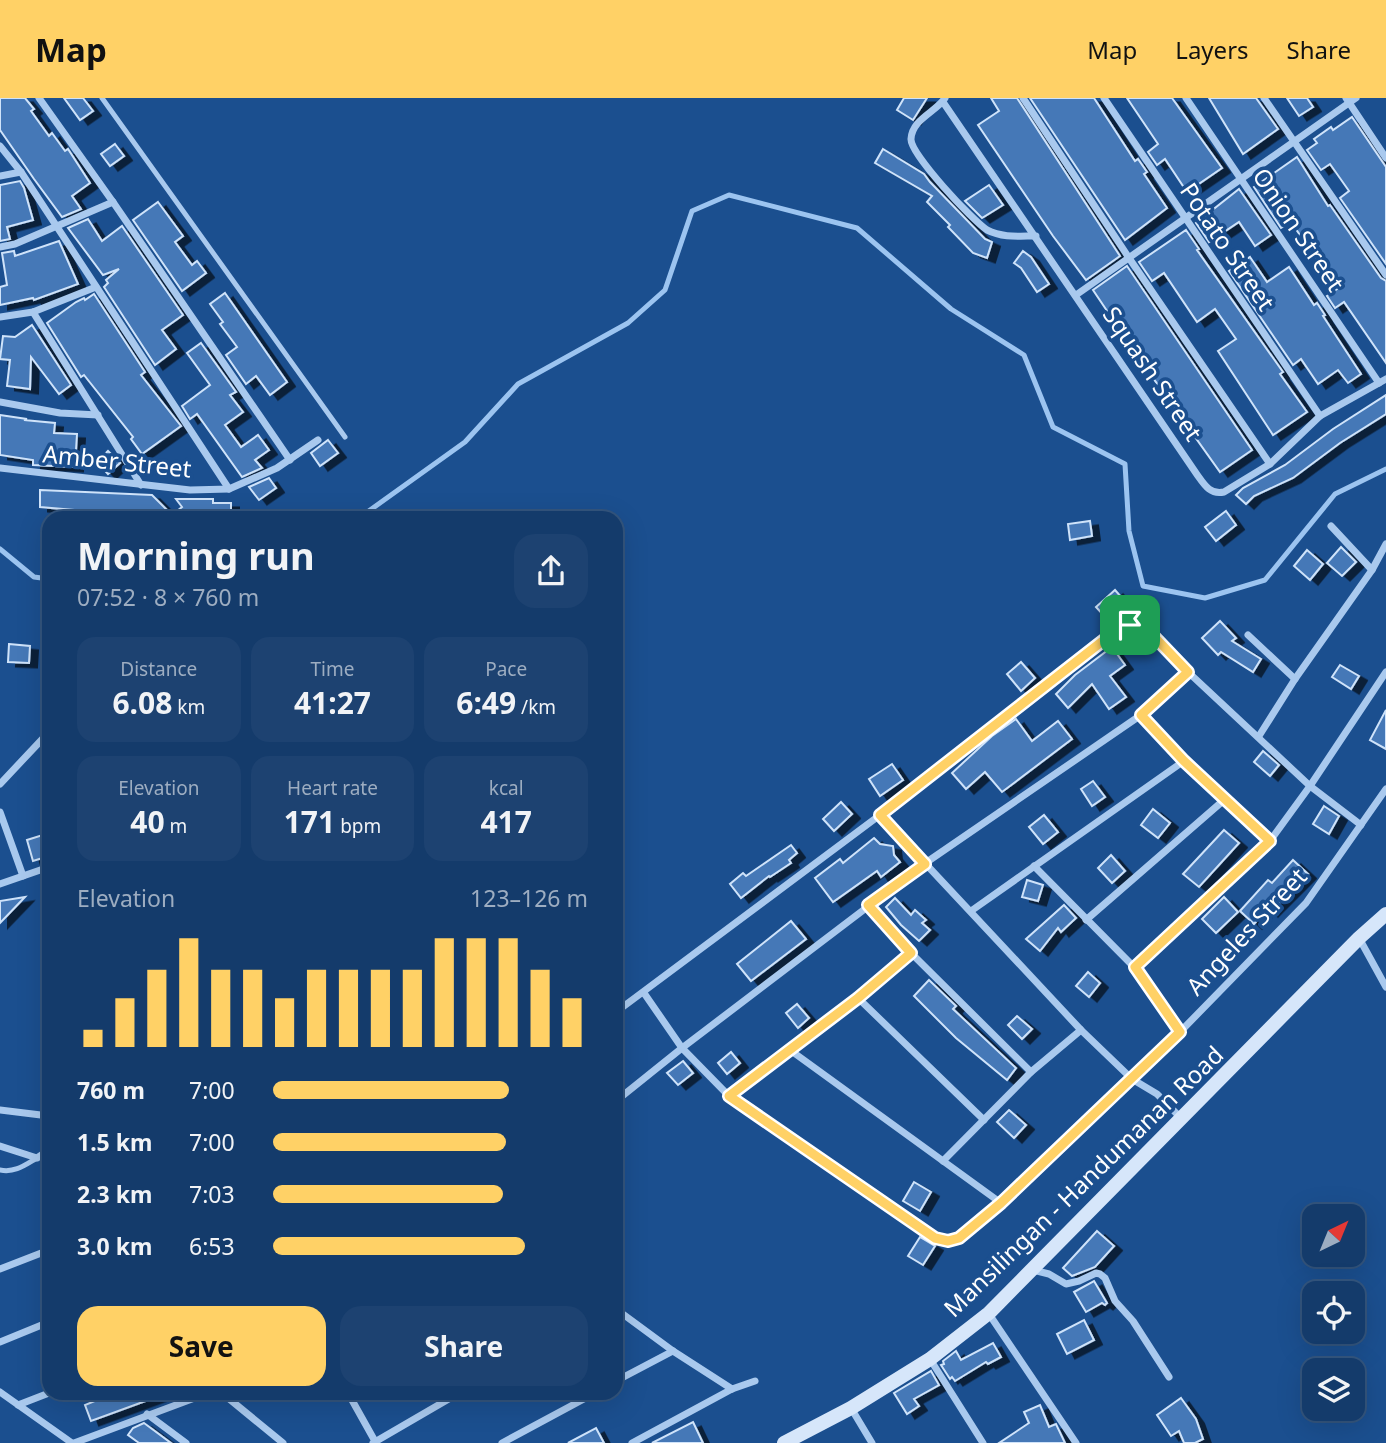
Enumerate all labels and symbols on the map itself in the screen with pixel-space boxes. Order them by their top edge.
street label: Onion Street [1246,161,1353,298]
street label: Potato Street [1173,176,1283,317]
street label: Squash Street [1096,299,1211,447]
street label: Amber Street [41,436,193,485]
pin [1100,595,1160,655]
street label: Angeles Street [1178,860,1314,1002]
street label: Mansilingan - Handumanan Road [936,1038,1230,1324]
north arrow [1302,1204,1365,1267]

